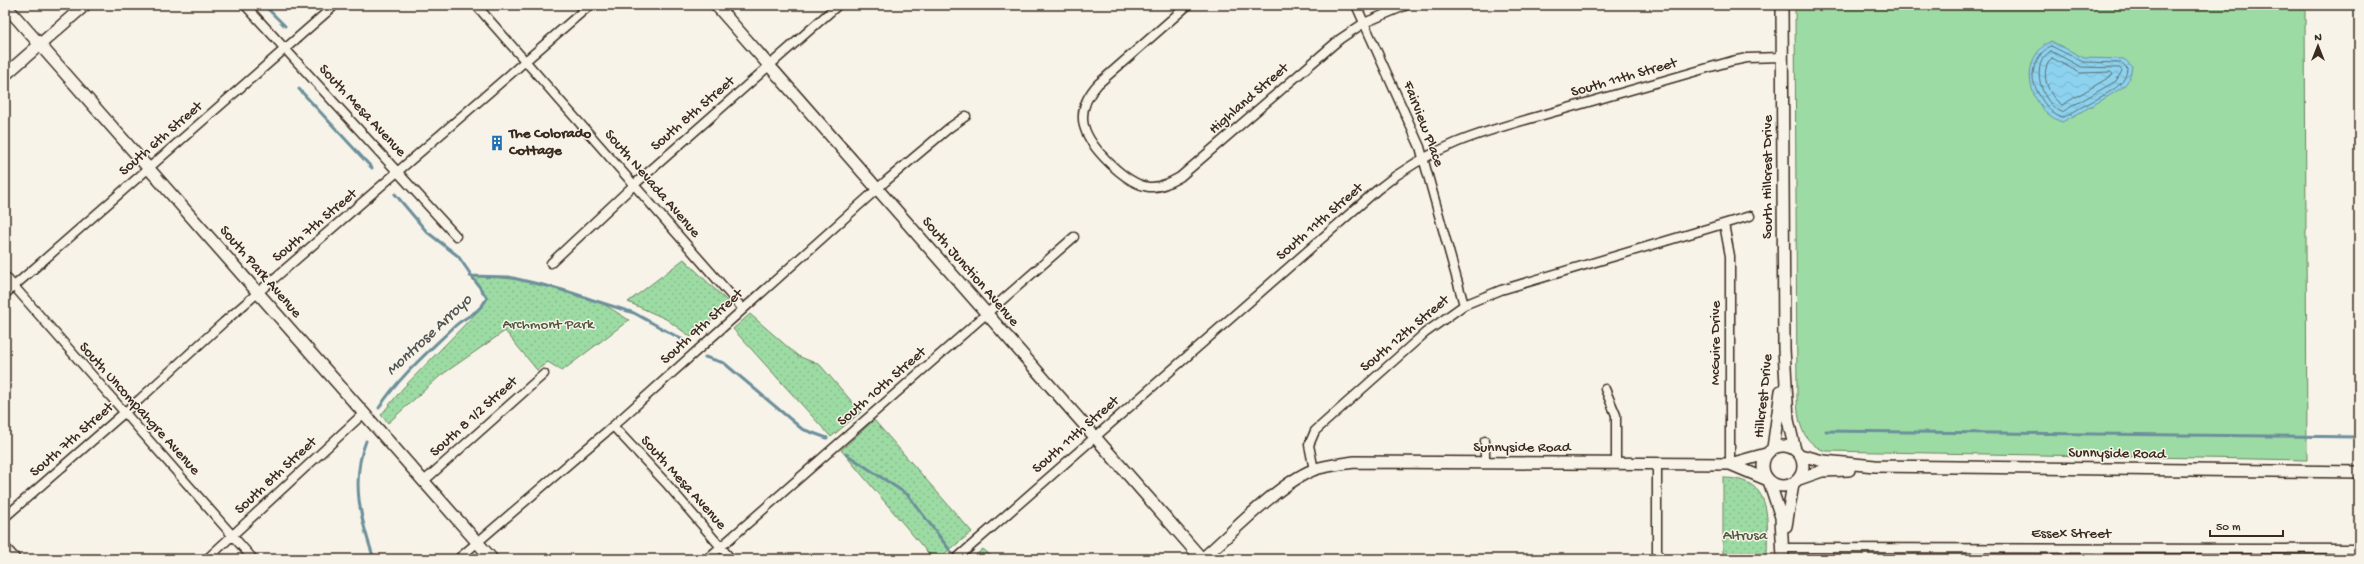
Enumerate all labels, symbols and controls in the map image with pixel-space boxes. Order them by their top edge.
north arrow [2298,26,2338,66]
text: N [2314,32,2322,44]
street label: South 11th Street [1569,54,1681,102]
street label: Highland Street [1206,58,1294,138]
street label: South Mesa Avenue [314,61,410,161]
street label: South 8th Street [647,71,740,155]
street label: Fairview Place [1398,78,1448,170]
street label: South 6th Street [116,97,208,180]
street label: South Hillcrest Drive [1759,115,1777,239]
place label: The Colorado Cottage [508,125,592,160]
street label: South Nevada Avenue [600,126,704,242]
building icon: The Colorado Cottage [488,134,506,152]
street label: South 11th Street [1273,178,1369,265]
street label: South 7th Street [269,184,362,267]
street label: South Junction Avenue [917,213,1023,331]
street label: South Park Avenue [215,222,305,322]
street label: South 9th Street [657,284,748,369]
street label: South 12th Street [1357,290,1455,376]
water label: Montrose Arroyo [383,291,477,381]
street label: McGuire Drive [1707,300,1725,385]
park label: Archmont Park [502,316,595,334]
street label: South Uncompahgre Avenue [74,339,204,479]
street label: South 10th Street [834,342,932,430]
street label: Hillcrest Drive [1751,353,1777,439]
street label: South 8 1/2 Street [426,372,523,461]
street label: South 11th Street [1029,391,1125,478]
street label: South 7th Street [26,398,119,481]
street label: South 8th Street [231,432,322,519]
street label: South Mesa Avenue [636,432,730,534]
street label: Sunnyside Road [1473,439,1572,457]
street label: Sunnyside Road [2068,444,2167,464]
scale bar [2210,512,2283,538]
text: 50 m [2216,521,2241,535]
street label: Essex Street [2031,525,2113,543]
park label: Altrusa [1723,527,1768,545]

